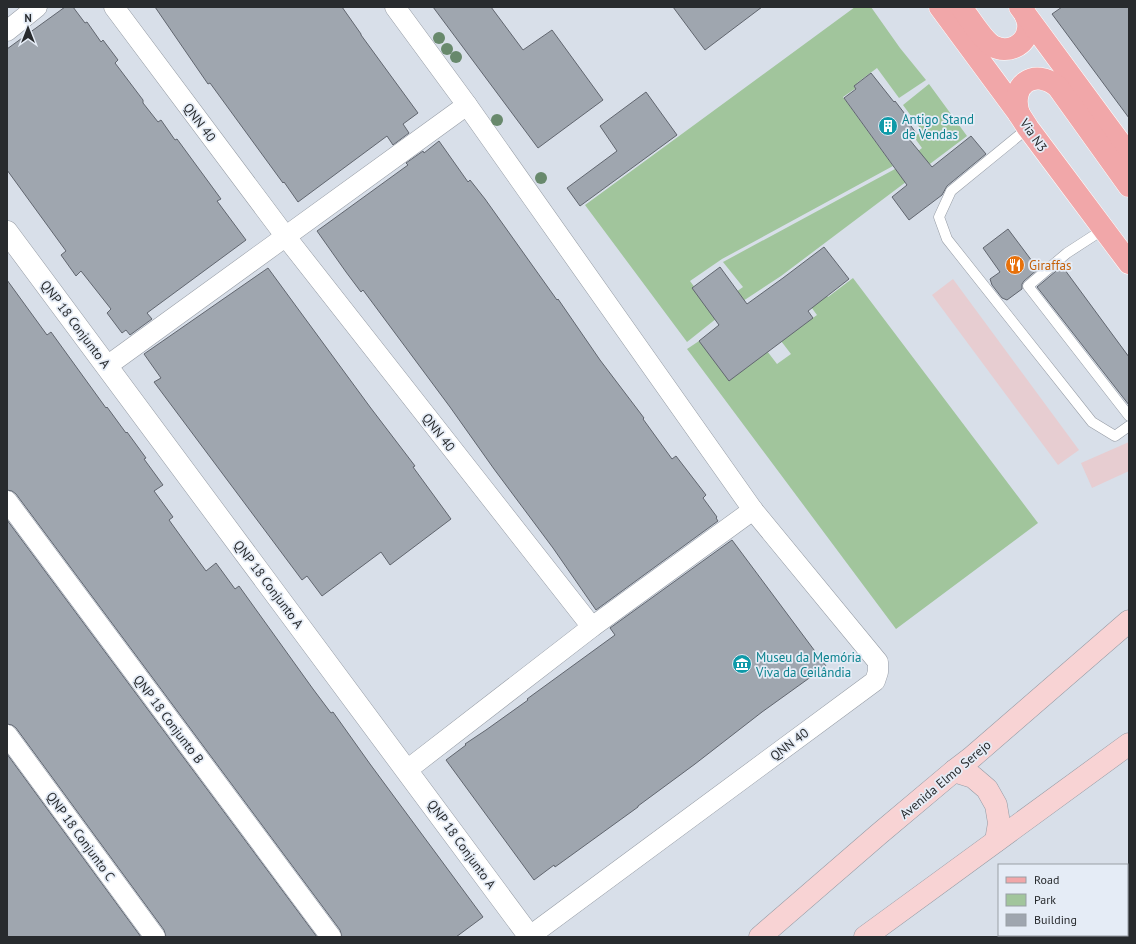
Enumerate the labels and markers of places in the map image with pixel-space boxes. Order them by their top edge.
place label: Antigo Stand de Vendas [902,111,974,143]
building icon: Antigo Stand de Vendas [877,115,899,137]
restaurant icon: Giraffas [1004,254,1026,276]
place label: Giraffas [1029,257,1072,274]
place label: Museu da Memória Viva da Ceilândia [755,649,862,681]
museum icon: Museu da Memória Viva da Ceilândia [731,653,753,675]

